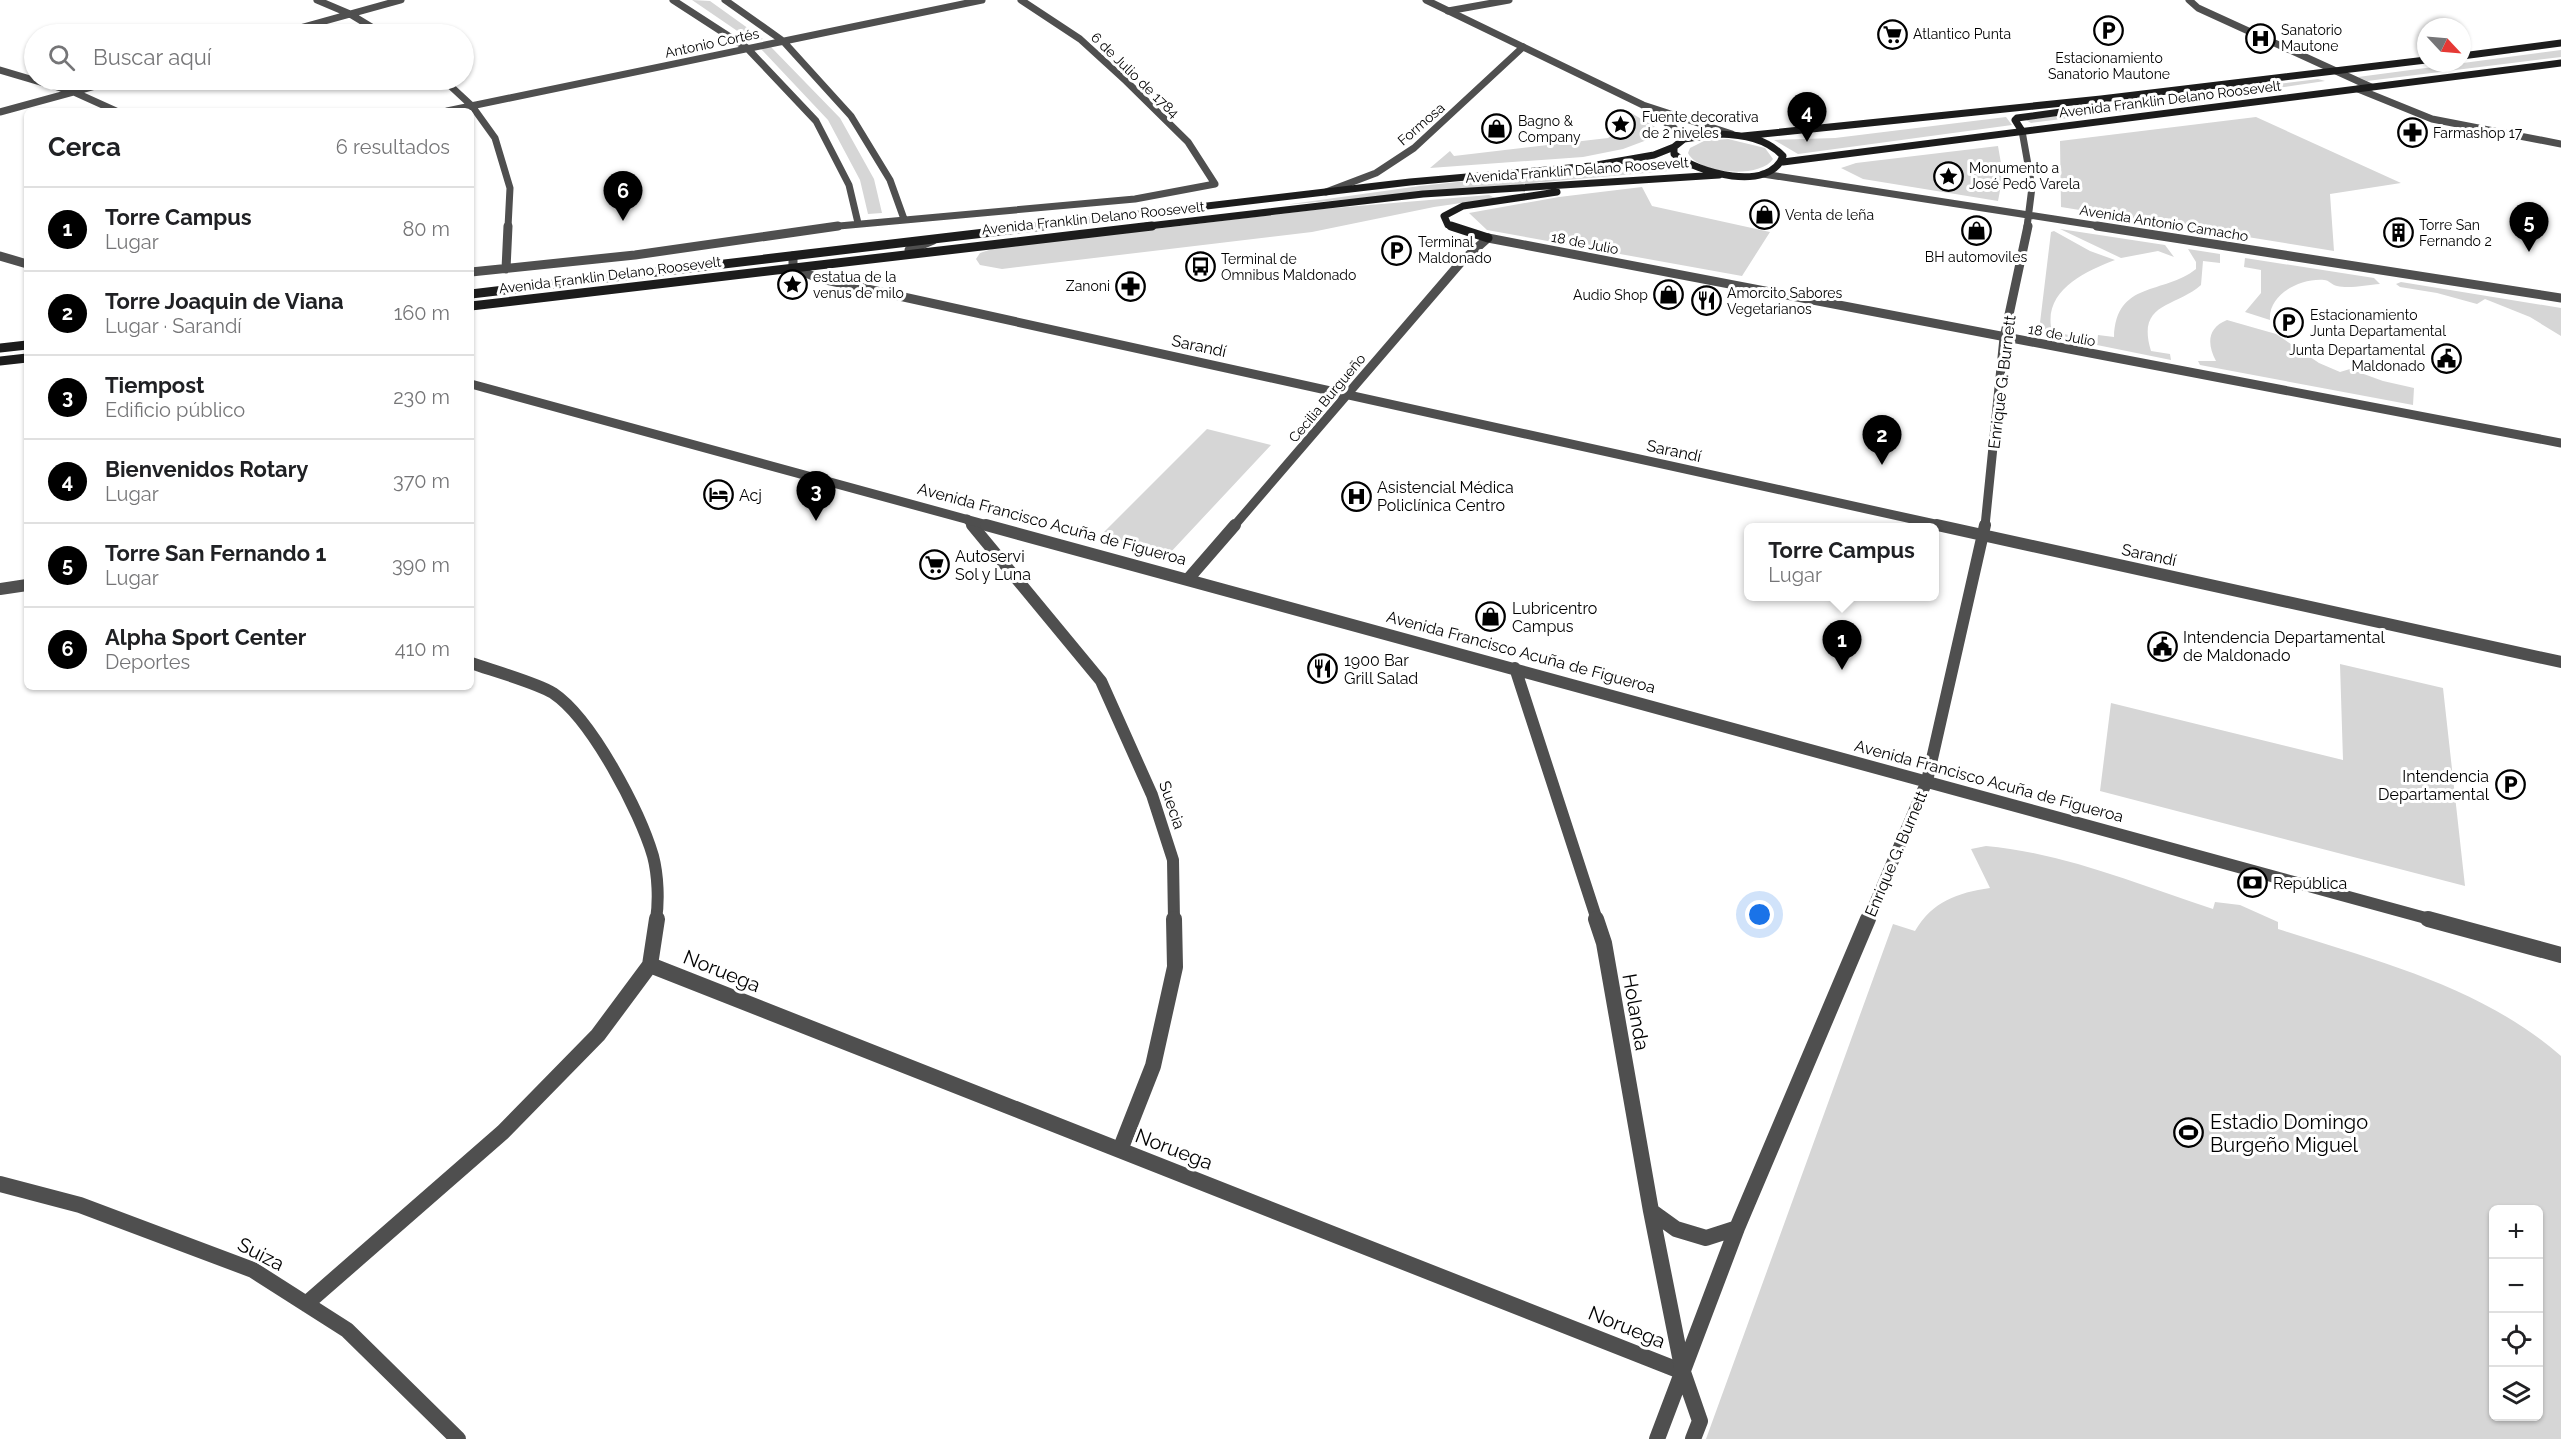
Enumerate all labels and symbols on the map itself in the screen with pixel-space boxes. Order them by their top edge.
parking icon: Estacionamiento Sanatorio Mautone [2093,15,2125,47]
supermarket icon: Atlantico Punta [1876,18,1908,50]
north arrow [2417,18,2471,72]
hospital icon: Sanatorio Mautone [2244,22,2276,54]
place label: Sanatorio Mautone [2281,22,2342,54]
street label: Antonio Cortés [663,25,761,61]
place label: Atlantico Punta [1913,26,2011,42]
street label: 6 de Julio de 1784 [1088,29,1182,121]
place label: Estacionamiento Sanatorio Mautone [2048,50,2170,82]
street label: Avenida Franklin Delano Roosevelt [2058,77,2282,121]
pin: 4 [1788,92,1826,142]
street label: Formosa [1394,99,1448,149]
place icon: Fuente decorativa de 2 niveles [1605,109,1637,141]
place label: Fuente decorativa de 2 niveles [1642,109,1759,141]
shop icon: Bagno & Company [1481,113,1513,145]
place label: Bagno & Company [1518,113,1581,145]
pharmacy icon: Farmashop 17 [2396,117,2428,149]
place label: Farmashop 17 [2433,125,2523,141]
street label: Avenida Franklin Delano Roosevelt [1465,154,1690,186]
place icon: Monumento a José Pedo Varela [1932,160,1964,192]
place label: Monumento a José Pedo Varela [1969,160,2080,192]
pin: 6 [604,172,642,221]
street label: Avenida Franklin Delano Roosevelt [981,198,1206,238]
shop icon: Venta de leña [1748,199,1780,231]
street label: Avenida Antonio Camacho [2079,202,2249,244]
pin: 5 [2510,202,2548,252]
place label: Venta de leña [1785,207,1874,223]
shop icon: BH automoviles [1960,214,1992,246]
building icon: Torre San Fernando 2 [2382,217,2414,249]
place label: Torre San Fernando 2 [2419,217,2492,249]
street label: 18 de Julio [1550,229,1620,257]
parking icon: Terminal Maldonado [1381,234,1413,266]
place label: Terminal Maldonado [1418,234,1492,266]
place label: BH automoviles [1925,249,2027,265]
bus stop icon: Terminal de Omnibus Maldonado [1184,251,1216,283]
place label: Terminal de Omnibus Maldonado [1221,251,1356,283]
street label: Avenida Franklin Delano Roosevelt [498,253,722,297]
place icon: estatua de la venus de milo [776,269,808,301]
place label: estatua de la venus de milo [813,269,904,301]
pharmacy icon: Zanoni [1115,270,1147,302]
place label: Zanoni [1066,278,1110,294]
shop icon: Audio Shop [1653,279,1685,311]
restaurant icon: Amorcito Sabores Vegetarianos [1690,285,1722,317]
place label: Amorcito Sabores Vegetarianos [1727,285,1843,317]
place label: Audio Shop [1573,287,1648,303]
parking icon: Estacionamiento Junta Departamental [2273,307,2305,339]
place label: Estacionamiento Junta Departamental [2310,307,2446,339]
street label: Enrique G. Burnett [1984,313,2020,450]
street label: 18 de Julio [2027,321,2097,349]
street label: Sarandí [1170,331,1229,361]
place label: Junta Departamental Maldonado [2289,342,2425,374]
public building icon: Junta Departamental Maldonado [2430,342,2462,374]
street label: Cecilia Burgueño [1285,350,1369,446]
pin: 2 [1862,416,1902,465]
street label: Sarandí [1645,436,1704,466]
pin: 3 [796,472,836,521]
place label: Asistencial Médica Policlínica Centro [1377,478,1514,515]
hotel icon: Acj [702,479,734,511]
street label: Avenida Francisco Acuña de Figueroa [916,479,1188,569]
hospital icon: Asistencial Médica Policlínica Centro [1340,480,1372,512]
place label: Acj [739,486,762,505]
street label: Sarandí [2120,540,2179,570]
place label: Autoservi Sol y Luna [955,547,1031,584]
supermarket icon: Autoservi Sol y Luna [918,549,950,581]
place label: Lubricentro Campus [1512,599,1597,636]
shop icon: Lubricentro Campus [1475,601,1507,633]
street label: Avenida Francisco Acuña de Figueroa [1385,607,1657,697]
pin: 1 [1822,620,1862,670]
place label: Intendencia Departamental de Maldonado [2183,628,2385,665]
public building icon: Intendencia Departamental de Maldonado [2146,630,2178,662]
place label: 1900 Bar Grill Salad [1344,651,1418,688]
restaurant icon: 1900 Bar Grill Salad [1307,653,1339,685]
street label: Avenida Francisco Acuña de Figueroa [1853,736,2125,826]
place label: Intendencia Departamental [2378,767,2490,804]
parking icon: Intendencia Departamental [2494,769,2526,801]
street label: Suecia [1155,778,1189,832]
street label: Enrique G. Burnett [1861,788,1931,920]
bank icon: República [2236,867,2268,899]
place label: República [2273,874,2347,893]
your location [1745,900,1774,929]
street label: Noruega [680,945,764,997]
street label: Holanda [1617,972,1655,1052]
place label: Estadio Domingo Burgeño Miguel [2210,1110,2368,1157]
sports icon: Estadio Domingo Burgeño Miguel [2173,1117,2205,1149]
street label: Noruega [1132,1123,1216,1175]
street label: Suiza [234,1232,288,1276]
street label: Noruega [1585,1301,1669,1353]

